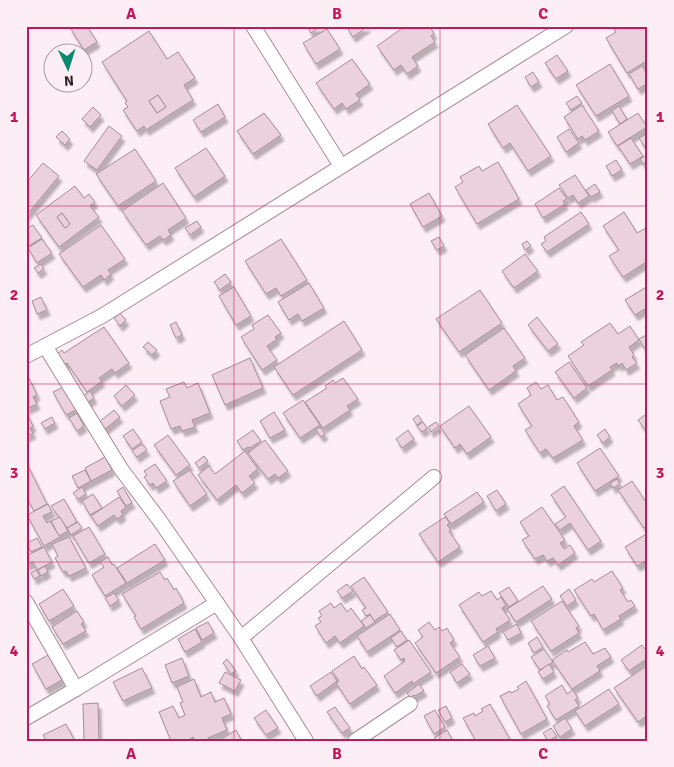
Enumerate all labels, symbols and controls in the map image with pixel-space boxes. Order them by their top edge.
text: A [126,4,137,24]
text: B [332,4,342,24]
text: C [538,4,548,24]
north arrow [42,42,92,92]
text: N [63,72,74,89]
text: 1 [10,107,19,127]
text: 1 [656,107,665,127]
text: 2 [10,285,18,305]
text: 2 [656,285,664,305]
text: 3 [10,463,18,483]
text: 3 [656,463,664,483]
text: 4 [10,641,19,661]
text: 4 [656,641,665,661]
text: A [126,744,137,764]
text: B [332,744,342,764]
text: C [538,744,548,764]

